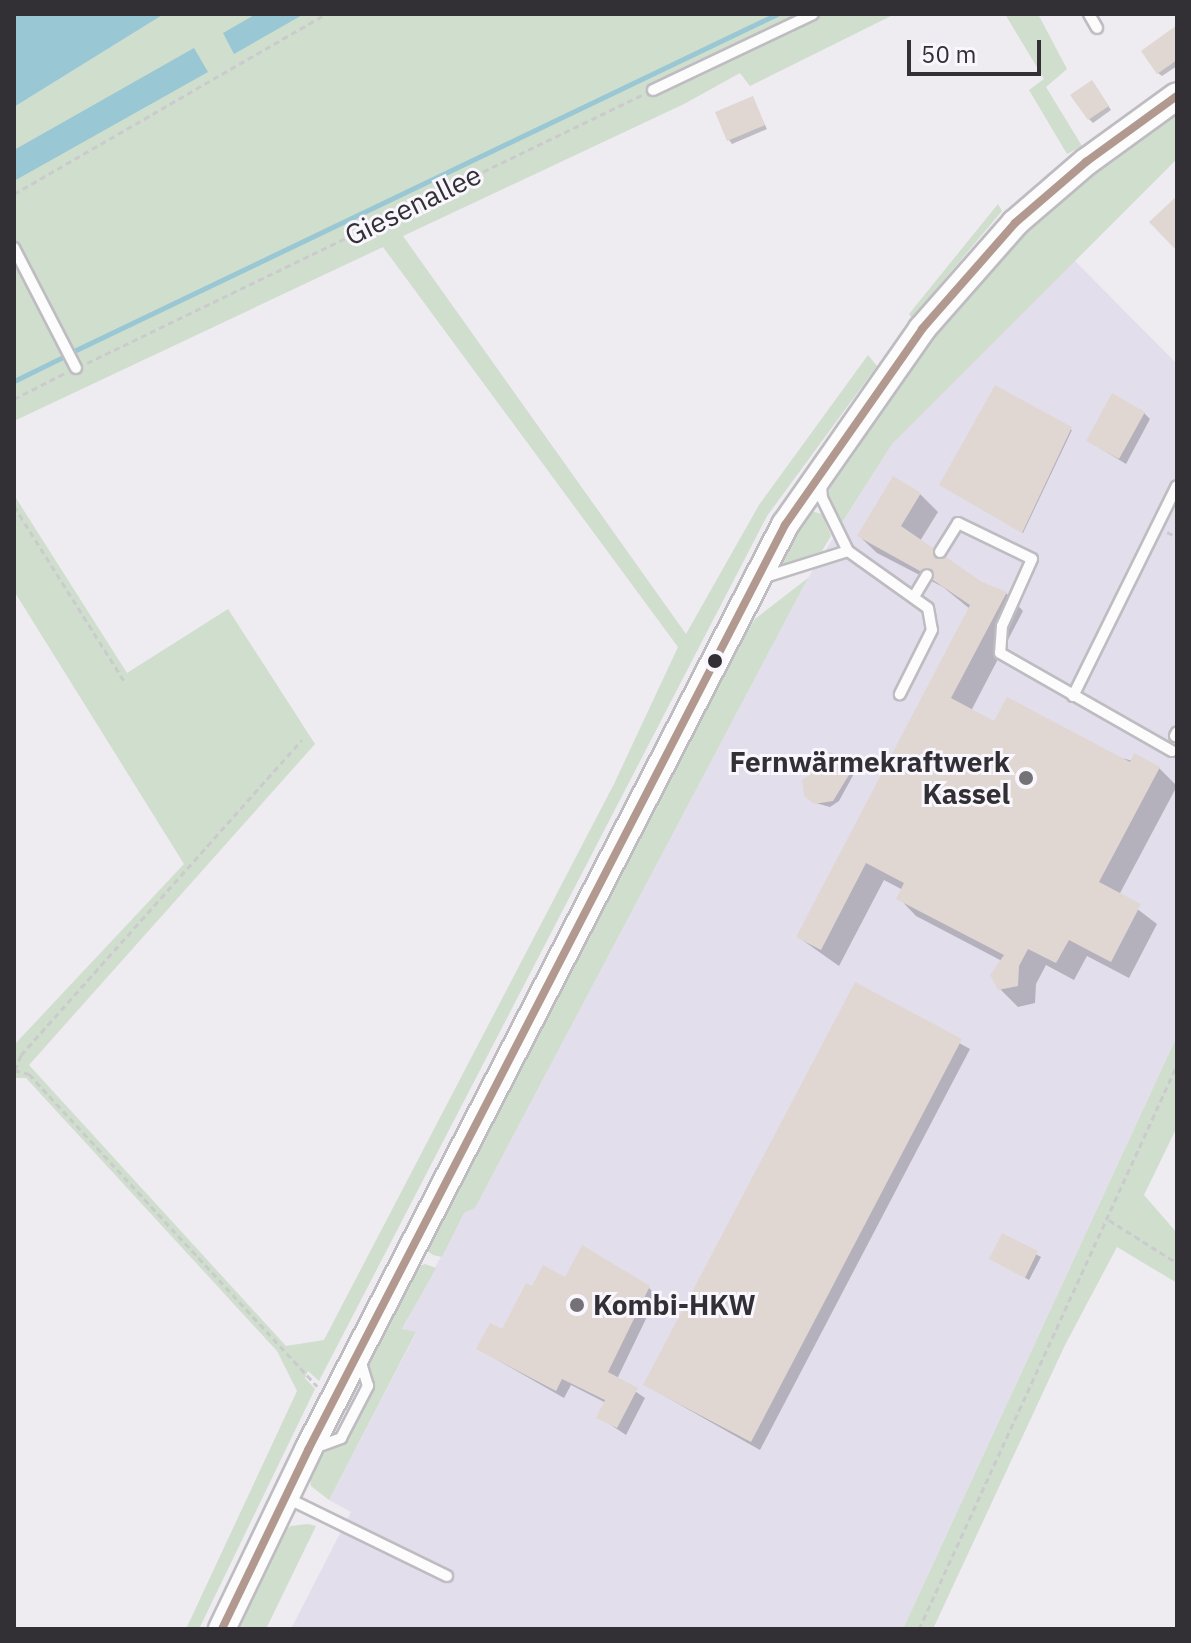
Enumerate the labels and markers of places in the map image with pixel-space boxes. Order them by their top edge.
unlabelled marker [707,653,723,669]
place label: Fernwärmekraftwerk Kassel [729,745,1010,811]
marker: Fernwärmekraftwerk Kassel [1017,769,1035,787]
place label: Kombi-HKW [593,1288,756,1322]
marker: Kombi-HKW [568,1296,586,1314]

